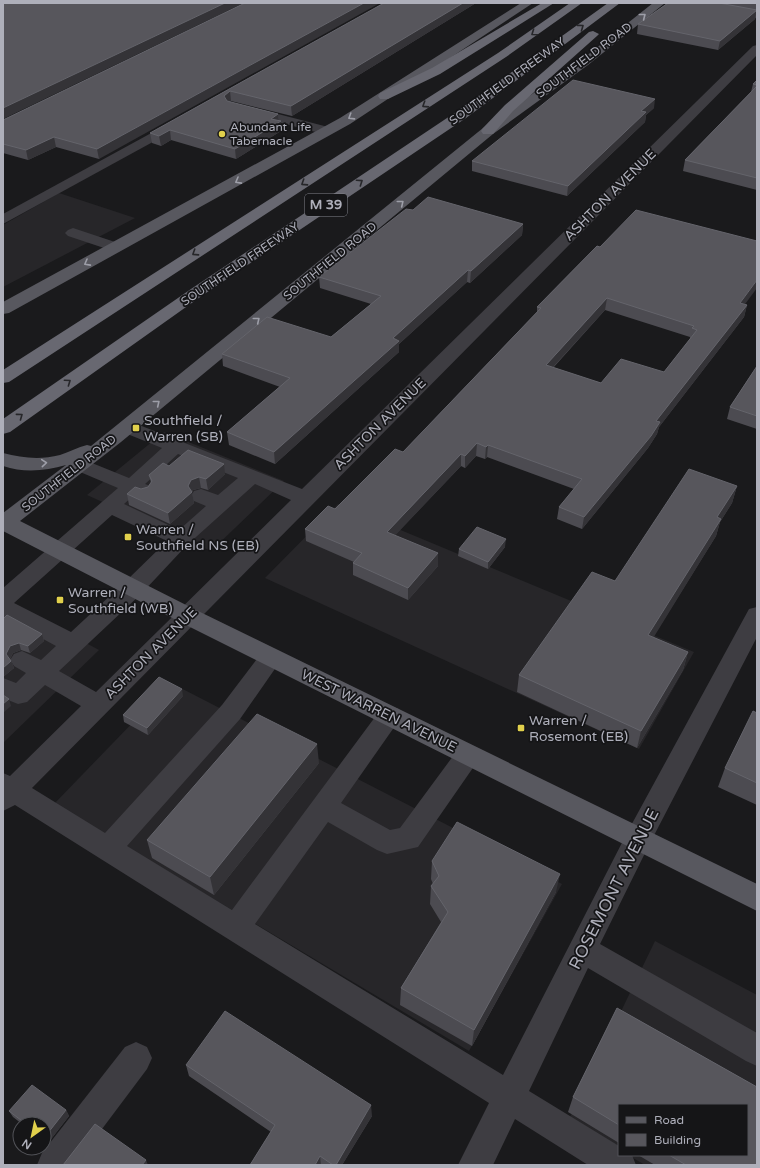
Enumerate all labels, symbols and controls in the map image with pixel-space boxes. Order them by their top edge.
one-way arrow [639,14,646,21]
street label: SOUTHFIELD ROAD [533,19,635,101]
one-way arrow [577,25,584,32]
one-way arrow [531,28,538,35]
street label: SOUTHFIELD FREEWAY [447,34,568,128]
one-way arrow [422,100,429,108]
one-way arrow [348,112,355,120]
place label: Abundant Life Tabernacle [230,120,311,148]
marker: Abundant Life Tabernacle [217,129,227,139]
street label: ASHTON AVENUE [560,145,660,245]
one-way arrow [235,176,242,183]
one-way arrow [302,178,309,185]
one-way arrow [356,180,363,187]
road number: M 39 [305,194,347,216]
one-way arrow [397,200,404,207]
street label: SOUTHFIELD FREEWAY [178,219,302,309]
street label: SOUTHFIELD ROAD [280,219,380,303]
one-way arrow [192,249,199,256]
one-way arrow [84,259,91,266]
one-way arrow [253,318,260,325]
street label: ASHTON AVENUE [330,374,430,474]
one-way arrow [64,379,71,387]
one-way arrow [152,400,159,407]
place label: Southfield / Warren (SB) [144,412,223,445]
one-way arrow [15,414,22,421]
marker: Southfield / Warren (SB) [131,423,141,433]
street label: SOUTHFIELD ROAD [19,432,119,514]
one-way arrow [41,459,47,468]
place label: Warren / Southfield NS (EB) [136,521,259,554]
marker: Warren / Southfield NS (EB) [123,532,133,542]
place label: Warren / Southfield (WB) [68,584,173,617]
marker: Warren / Southfield (WB) [55,595,65,605]
street label: ASHTON AVENUE [101,603,201,703]
street label: WEST WARREN AVENUE [298,666,460,756]
place label: Warren / Rosemont (EB) [529,712,628,745]
marker: Warren / Rosemont (EB) [516,723,526,733]
street label: ROSEMONT AVENUE [564,805,664,973]
legend [618,1104,748,1156]
text: Road [654,1113,684,1127]
north arrow [12,1116,52,1156]
text: Building [654,1133,701,1147]
text: N [20,1136,34,1152]

